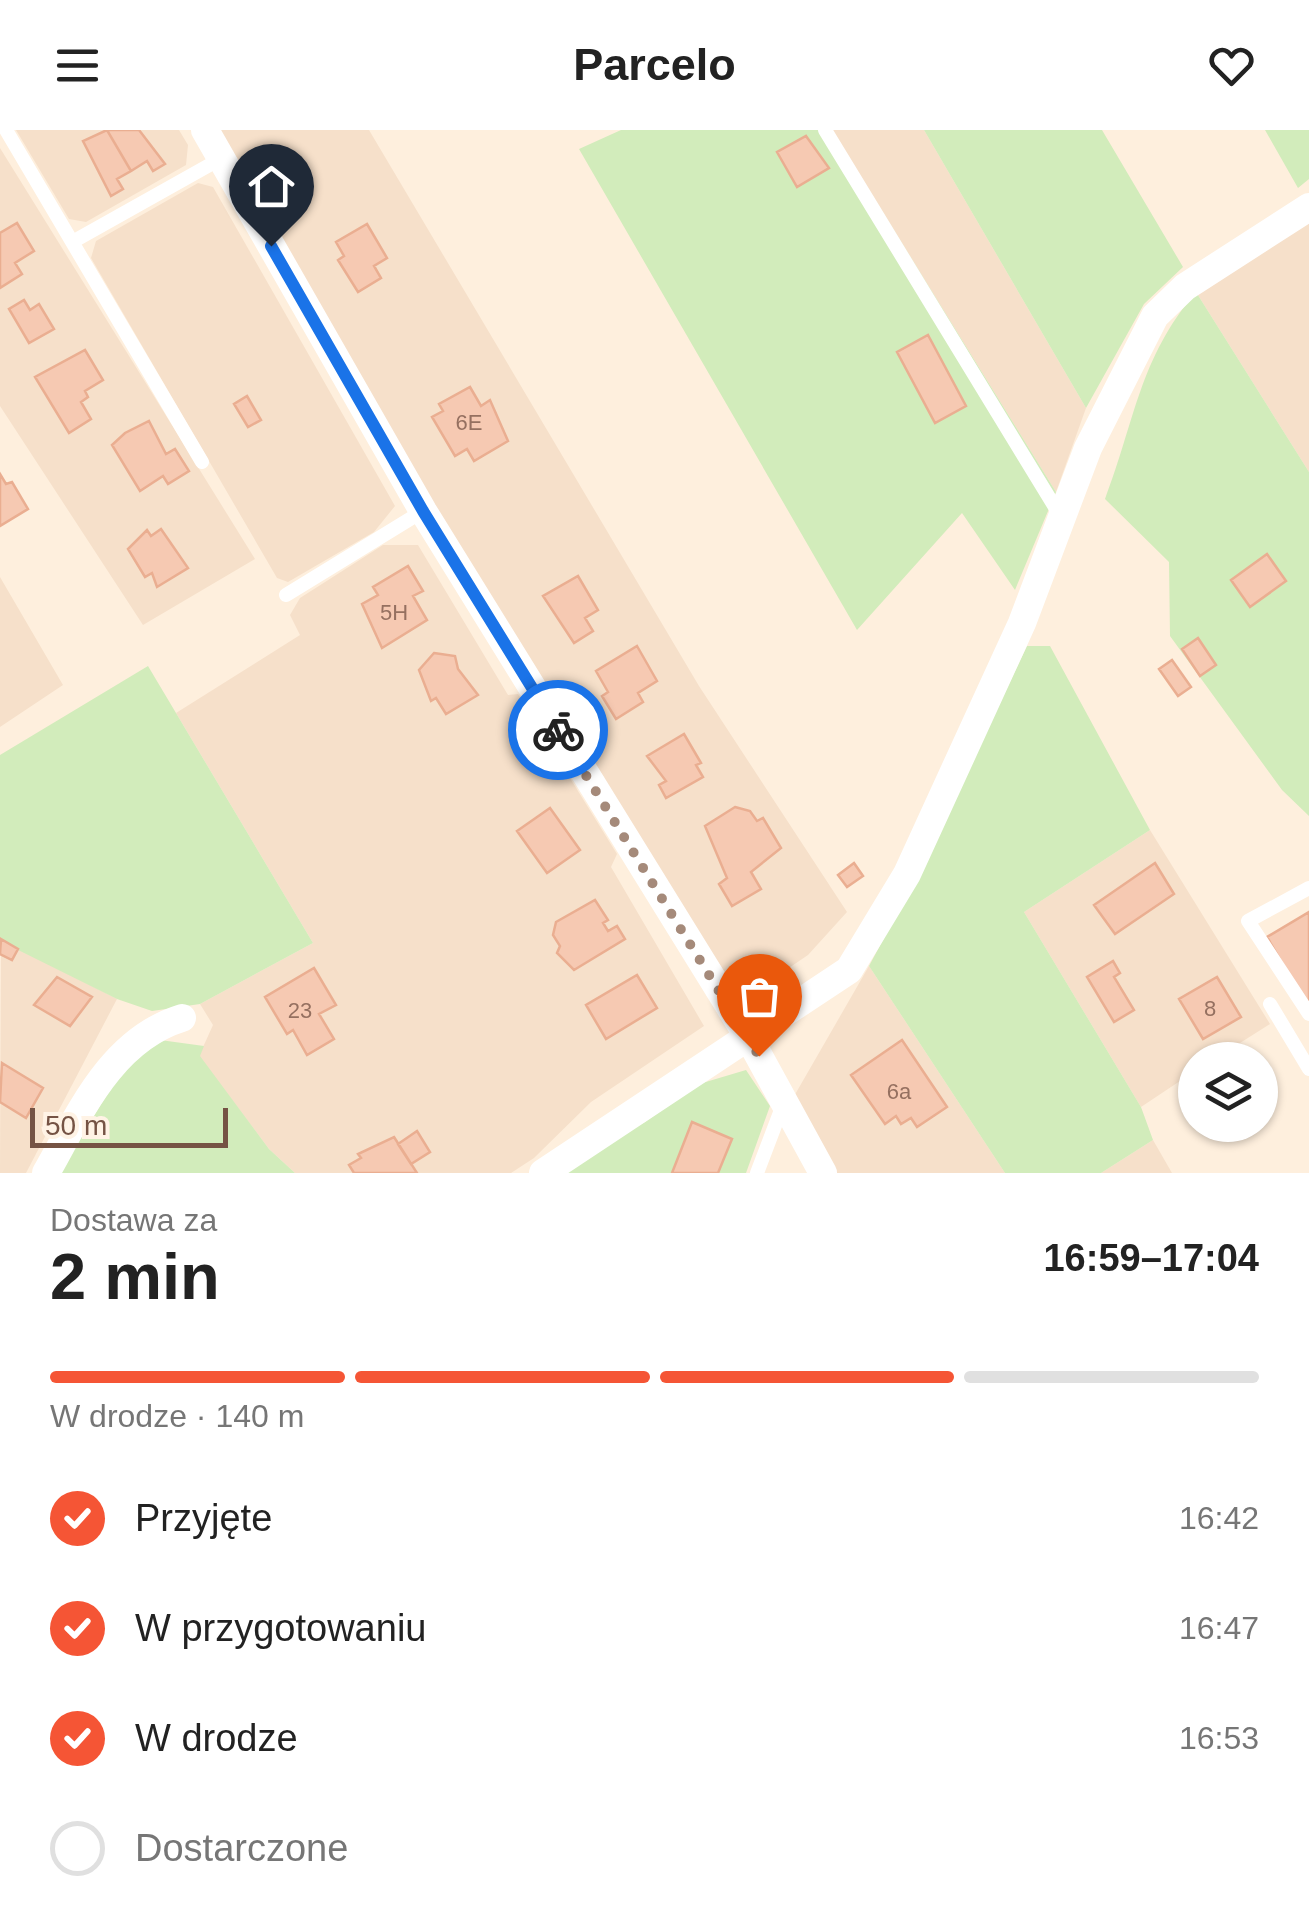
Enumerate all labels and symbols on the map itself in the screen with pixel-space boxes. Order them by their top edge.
pin [229,144,314,247]
house number: 6E [456,410,482,435]
house number: 5H [380,600,408,625]
courier [508,680,608,780]
pin [717,954,802,1057]
house number: 8 [1204,996,1216,1021]
house number: 23 [288,998,312,1023]
house number: 6a [887,1079,912,1104]
scale bar [30,1103,228,1148]

